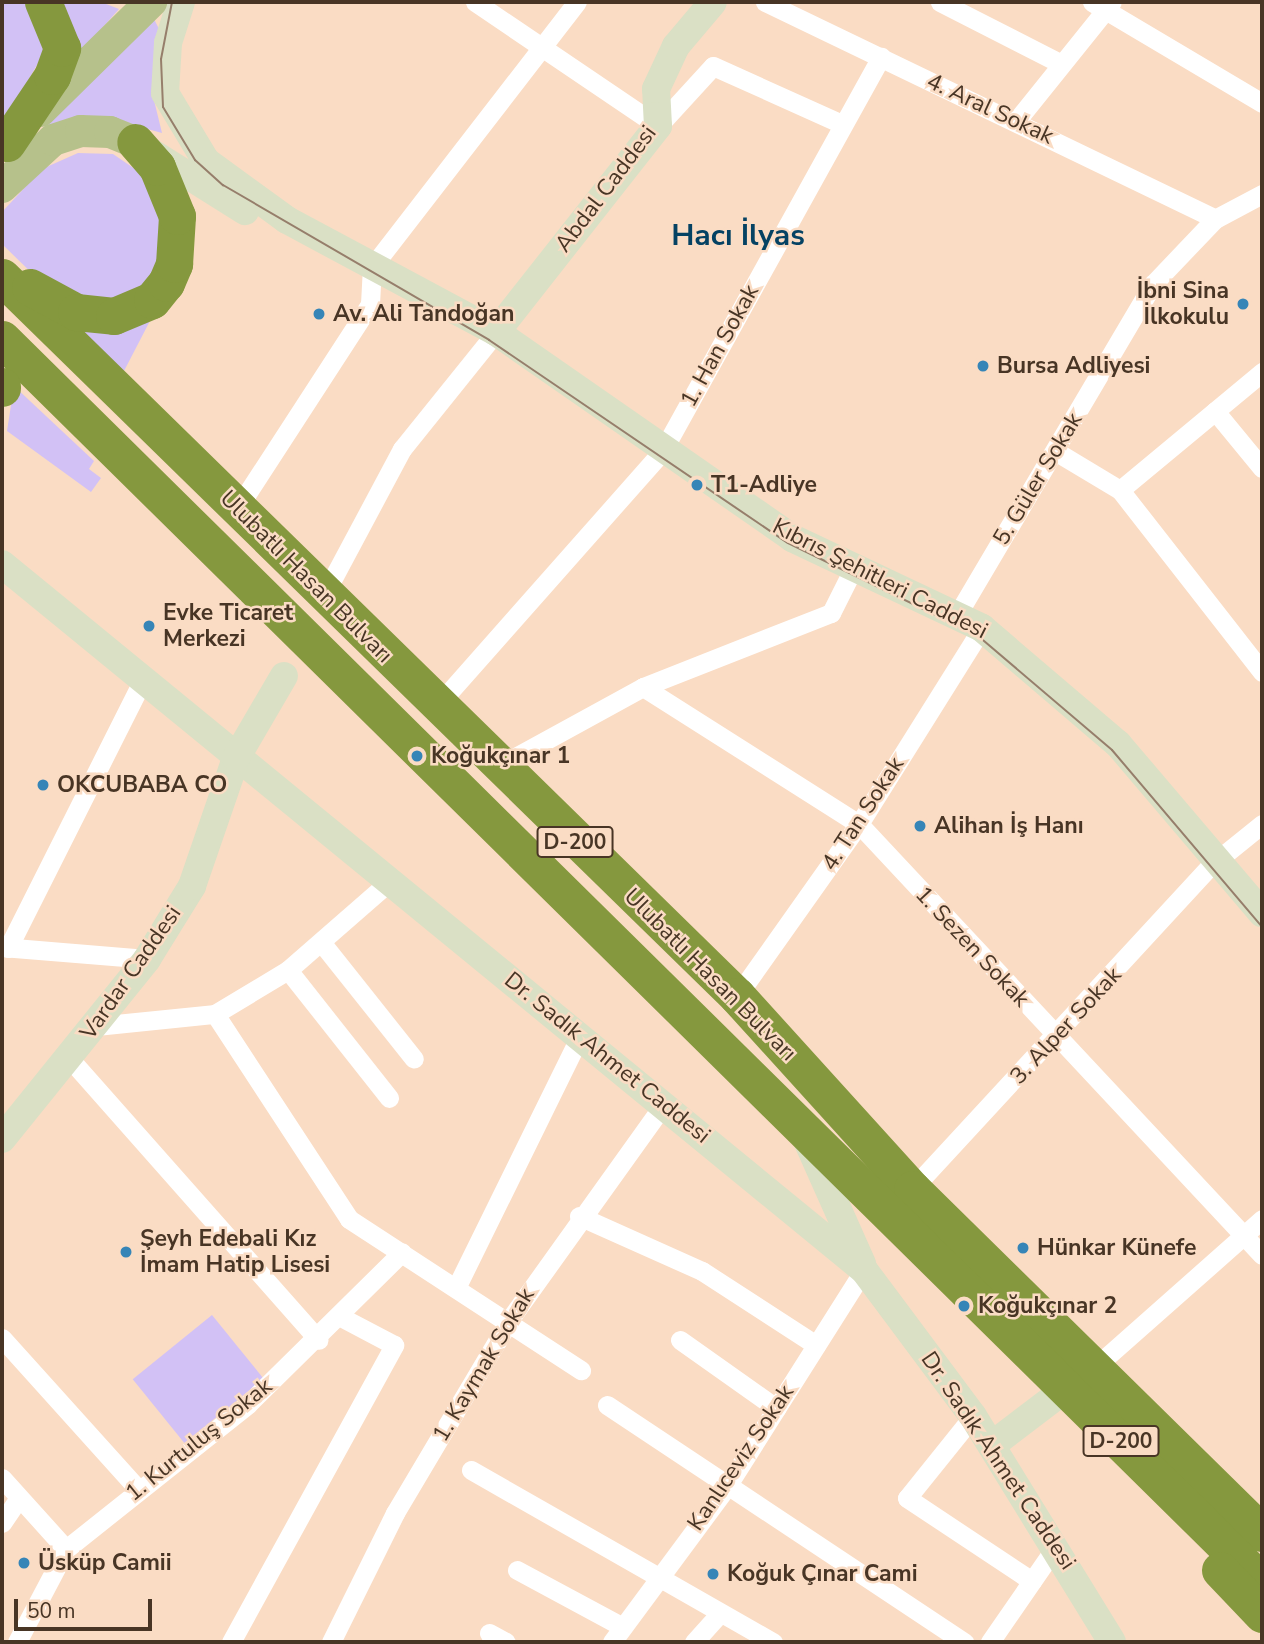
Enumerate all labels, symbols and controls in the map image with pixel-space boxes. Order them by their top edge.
street label: 4. Aral Sokak [922,68,1058,150]
street label: Abdal Caddesi [549,120,663,258]
district label: Hacı İlyas [671,218,805,254]
place label: İbni Sina İlkokulu [1137,277,1229,331]
street label: 1. Han Sokak [675,280,765,412]
marker: İbni Sina İlkokulu [1235,296,1251,312]
place label: Av. Ali Tandoğan [333,300,514,328]
marker: Av. Ali Tandoğan [311,306,327,322]
place label: Bursa Adliyesi [997,352,1150,380]
marker: Bursa Adliyesi [975,358,991,374]
street label: 5. Güler Sokak [988,408,1088,550]
place label: T1-Adliye [711,471,817,499]
marker: T1-Adliye [689,477,705,493]
street label: Ulubatlı Hasan Bulvarı [214,485,398,669]
street label: Kıbrıs Şehitleri Caddesi [768,513,992,645]
place label: Evke Ticaret Merkezi [163,599,293,653]
marker: Evke Ticaret Merkezi [141,618,157,634]
place label: Koğukçınar 1 [431,742,570,770]
marker: Koğukçınar 1 [409,748,425,764]
street label: 4. Tan Sokak [816,752,910,876]
place label: OKCUBABA CO [57,771,227,799]
marker: OKCUBABA CO [35,777,51,793]
place label: Alihan İş Hanı [934,812,1084,840]
marker: Alihan İş Hanı [912,818,928,834]
road number: D-200 [536,824,614,860]
street label: 1. Sezen Sokak [909,881,1035,1013]
street label: Ulubatlı Hasan Bulvarı [618,883,802,1067]
street label: Vardar Caddesi [75,901,187,1045]
street label: 3. Alper Sokak [1005,962,1127,1090]
street label: Dr. Sadık Ahmet Caddesi [498,966,716,1150]
place label: Şeyh Edebali Kız İmam Hatip Lisesi [140,1225,330,1279]
place label: Hünkar Künefe [1037,1234,1196,1262]
marker: Hünkar Künefe [1015,1240,1031,1256]
marker: Şeyh Edebali Kız İmam Hatip Lisesi [118,1244,134,1260]
street label: 1. Kaymak Sokak [427,1283,541,1447]
place label: Koğukçınar 2 [978,1292,1117,1320]
marker: Koğukçınar 2 [956,1298,972,1314]
street label: Dr. Sadık Ahmet Caddesi [915,1347,1081,1575]
street label: 1. Kurtuluş Sokak [120,1372,278,1508]
street label: Kanlıceviz Sokak [682,1380,800,1536]
road number: D-200 [1082,1424,1160,1458]
place label: Üsküp Camii [38,1549,172,1577]
marker: Üsküp Camii [16,1555,32,1571]
place label: Koğuk Çınar Cami [727,1560,918,1588]
marker: Koğuk Çınar Cami [705,1566,721,1582]
scale bar [18,1584,156,1628]
text: 50 m [27,1597,76,1625]

